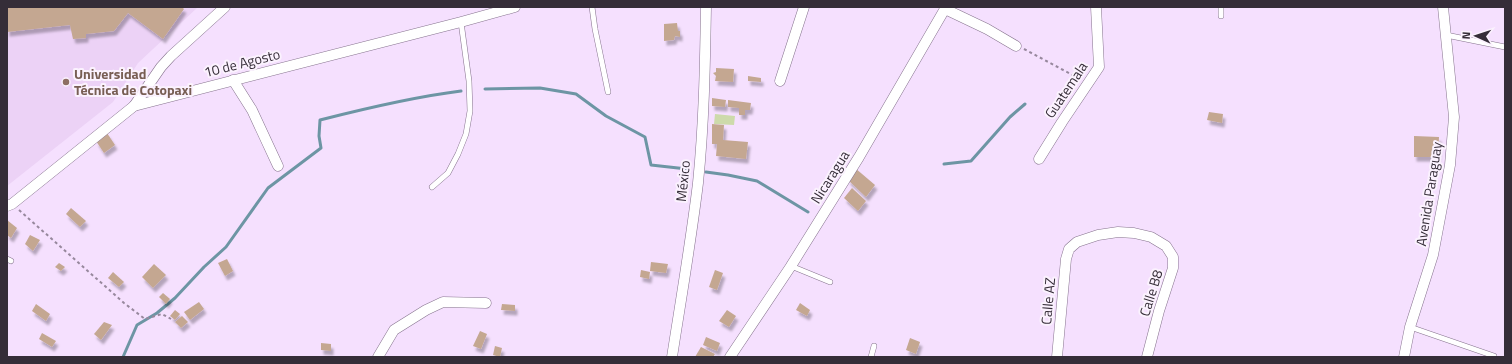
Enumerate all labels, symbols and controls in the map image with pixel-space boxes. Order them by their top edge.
north arrow [1456,16,1496,56]
text: N [1458,31,1474,40]
street label: 10 de Agosto [202,43,282,82]
street label: Guatemala [1039,57,1092,122]
place label: Universidad Técnica de Cotopaxi [74,63,192,100]
marker: Universidad Técnica de Cotopaxi [61,77,71,87]
street label: Avenida Paraguay [1410,140,1447,248]
street label: Nicaragua [805,146,854,207]
street label: México [670,159,695,203]
street label: Calle B8 [1134,267,1168,319]
street label: Calle AZ [1035,277,1060,325]

